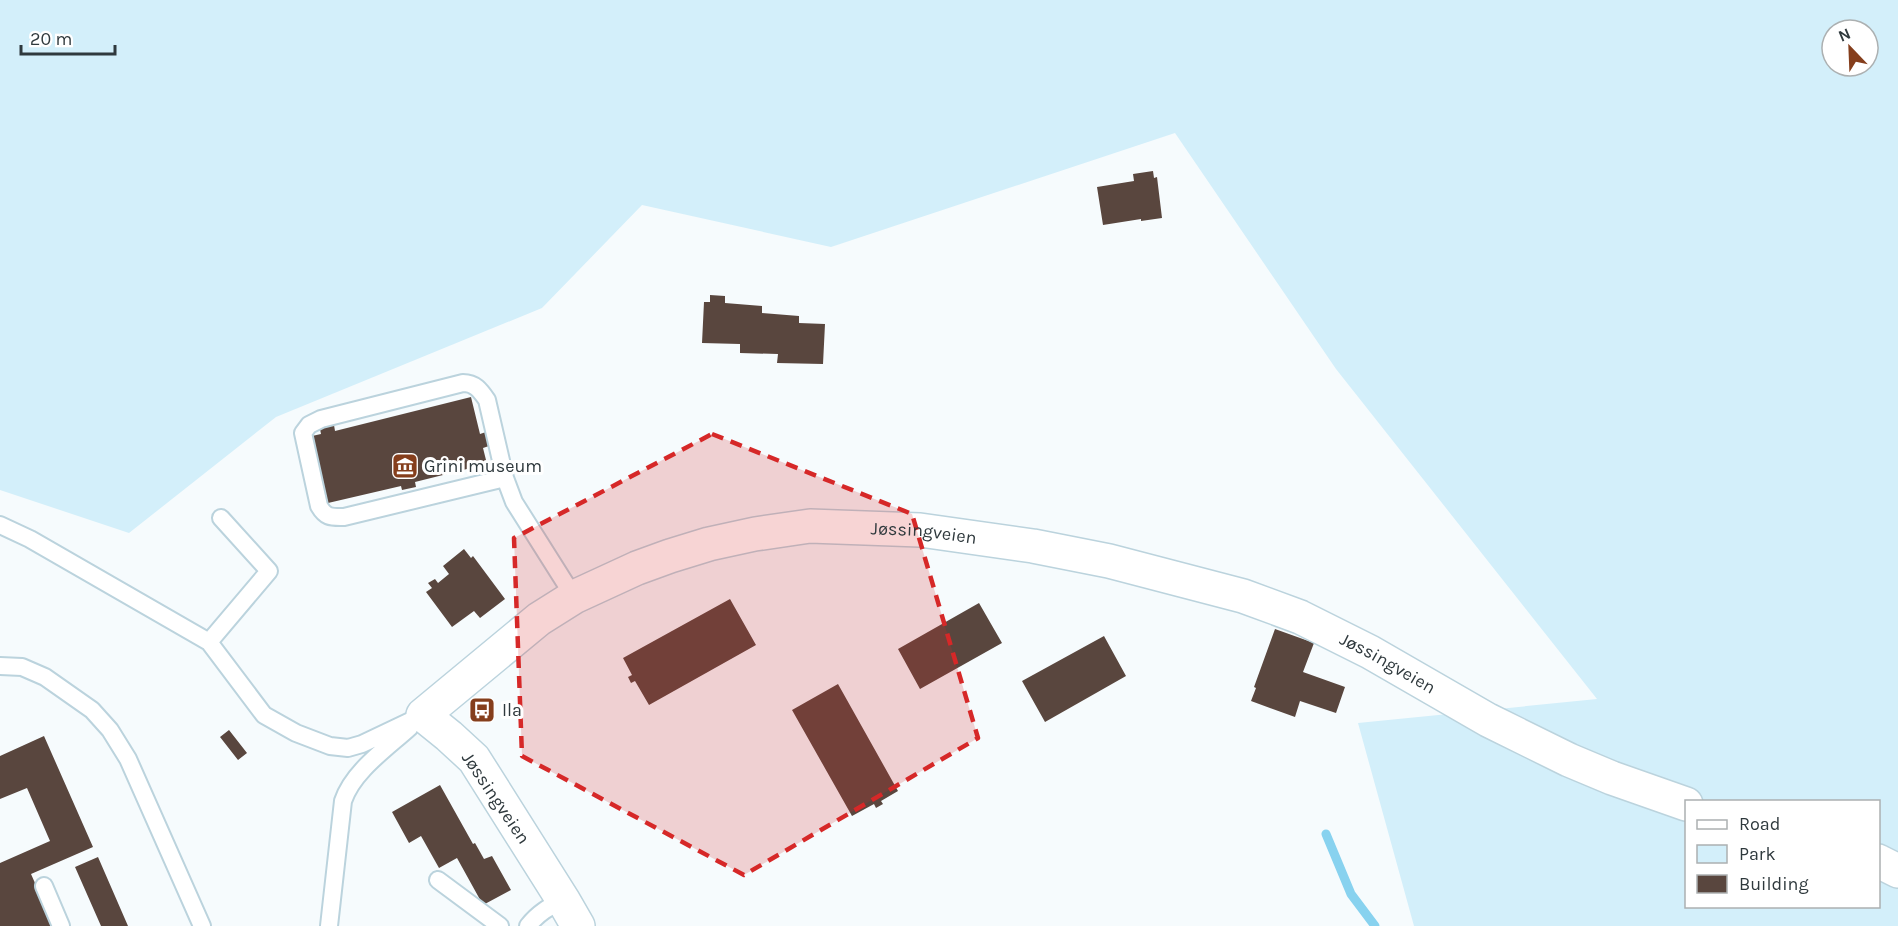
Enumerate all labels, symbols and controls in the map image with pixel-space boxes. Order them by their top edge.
scale bar [21,18,116,56]
north arrow [1820,18,1880,78]
text: N [1835,24,1853,46]
text: 20 m [30,28,72,50]
museum icon: Grini museum [390,451,420,481]
place label: Grini museum [424,455,542,477]
street label: Jøssingveien [870,517,978,549]
street label: Jøssingveien [1336,628,1440,698]
bus stop icon: Ila [467,695,497,725]
place label: Ila [502,699,522,721]
street label: Jøssingveien [457,748,535,848]
legend [1685,800,1880,908]
text: Road [1739,813,1780,835]
text: Park [1739,843,1776,865]
text: Building [1739,873,1809,895]

